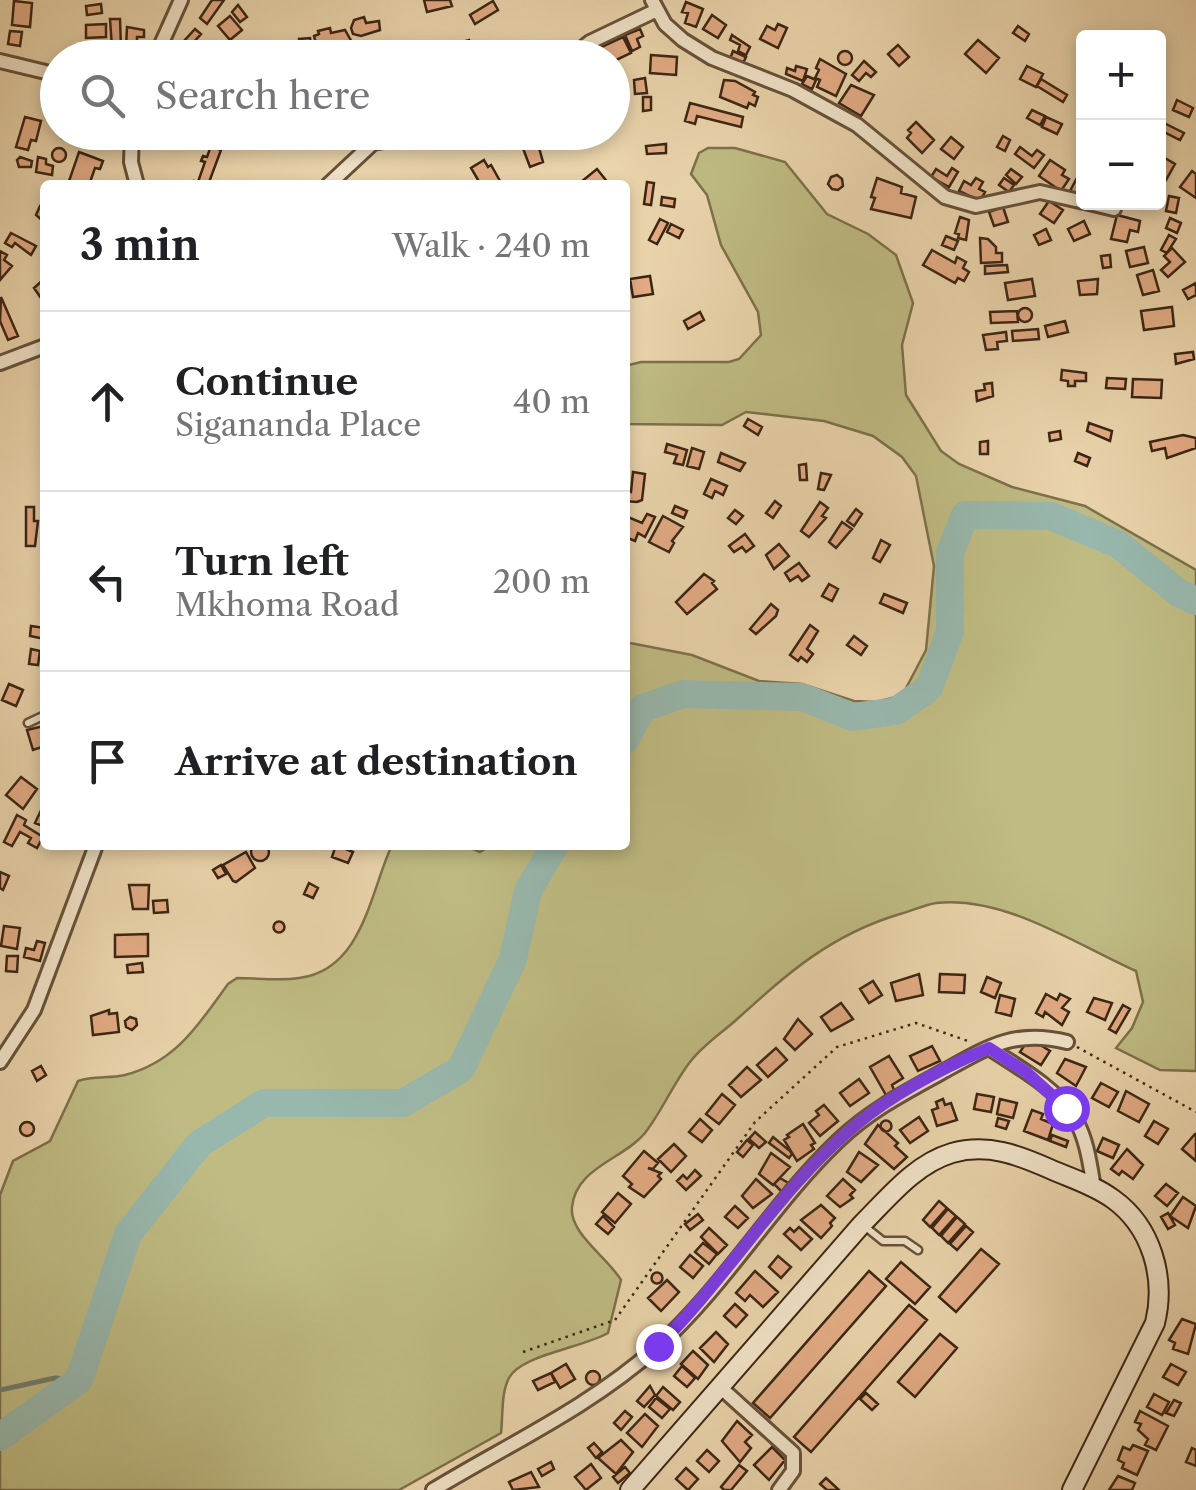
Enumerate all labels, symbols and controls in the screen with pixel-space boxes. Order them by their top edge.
map controls [1076,30,1166,210]
button: + [1076,30,1166,120]
search box [40,40,630,150]
icon: search [75,68,130,123]
text: Search here [155,72,370,119]
button: − [1076,120,1166,210]
text: 3 min [80,219,200,271]
text: Walk · 240 m [392,226,590,265]
text: Continue [175,358,358,405]
icon: ahead [80,374,135,429]
text: 40 m [513,382,590,421]
text: Sigananda Place [175,405,421,444]
text: Turn left [175,538,349,585]
icon: left [80,554,135,609]
text: 200 m [493,562,590,601]
text: Mkhoma Road [175,585,399,624]
icon: arrive [80,734,135,789]
text: Arrive at destination [175,738,578,785]
route start [1044,1086,1090,1132]
route end [636,1324,682,1370]

